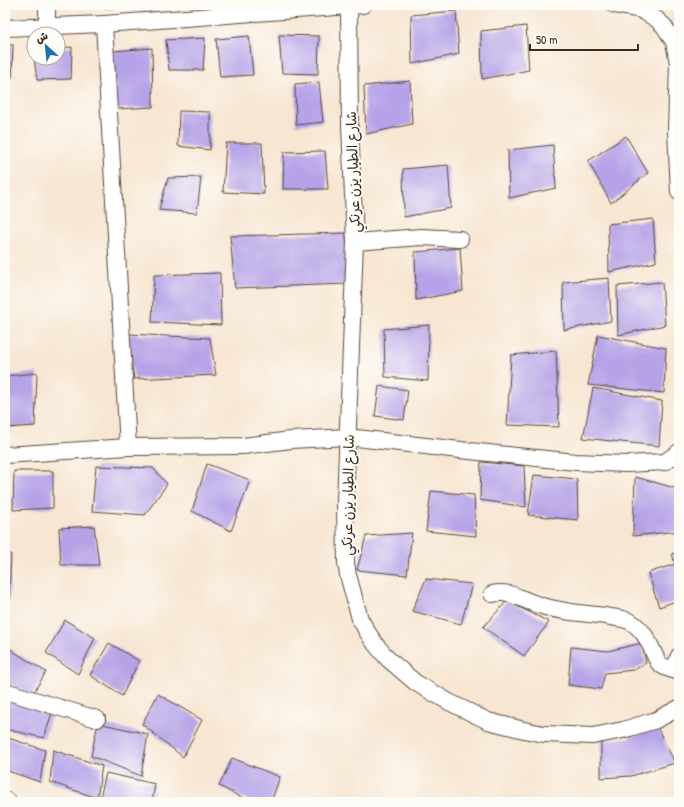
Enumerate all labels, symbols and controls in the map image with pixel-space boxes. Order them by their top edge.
north arrow [26,26,66,66]
scale bar [530,26,638,52]
text: ش [33,28,50,46]
text: 50 m [536,31,557,48]
street label: شارع الطيار يزن عرنكي [341,111,368,233]
street label: شارع الطيار يزن عرنكي [337,434,362,556]

